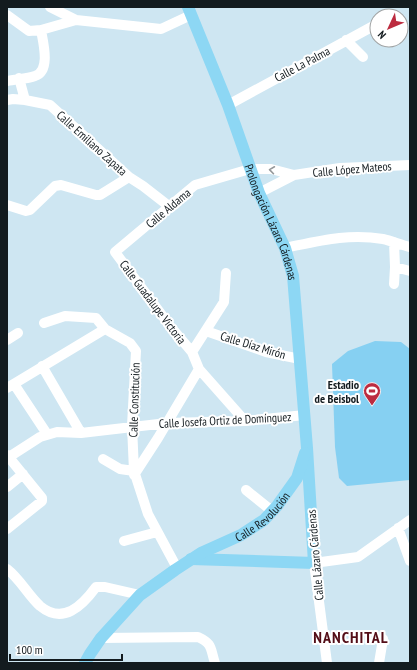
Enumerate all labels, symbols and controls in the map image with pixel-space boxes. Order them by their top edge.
north arrow [369,8,409,48]
text: N [375,28,389,42]
street label: Calle La Palma [272,43,332,85]
street label: Calle Emiliano Zapata [54,107,131,179]
street label: Calle López Mateos [312,158,392,180]
street label: Prolongación Lázaro Cárdenas [242,162,301,281]
one-way arrow [269,166,275,175]
street label: Calle Aldama [142,185,194,231]
street label: Calle Guadalupe Victoria [117,257,190,347]
street label: Calle Díaz Mirón [219,328,287,362]
street label: Calle Constitución [125,362,143,438]
place label: Estadio de Beisbol [315,377,360,406]
sports icon: Estadio de Beisbol [362,381,382,406]
street label: Calle Josefa Ortiz de Domínguez [158,409,292,431]
street label: Calle Revolución [232,489,292,544]
street label: Calle Lázaro Cárdenas [304,509,326,601]
district label: NANCHITAL [313,627,389,647]
scale bar [10,636,122,662]
text: 100 m [16,642,43,657]

